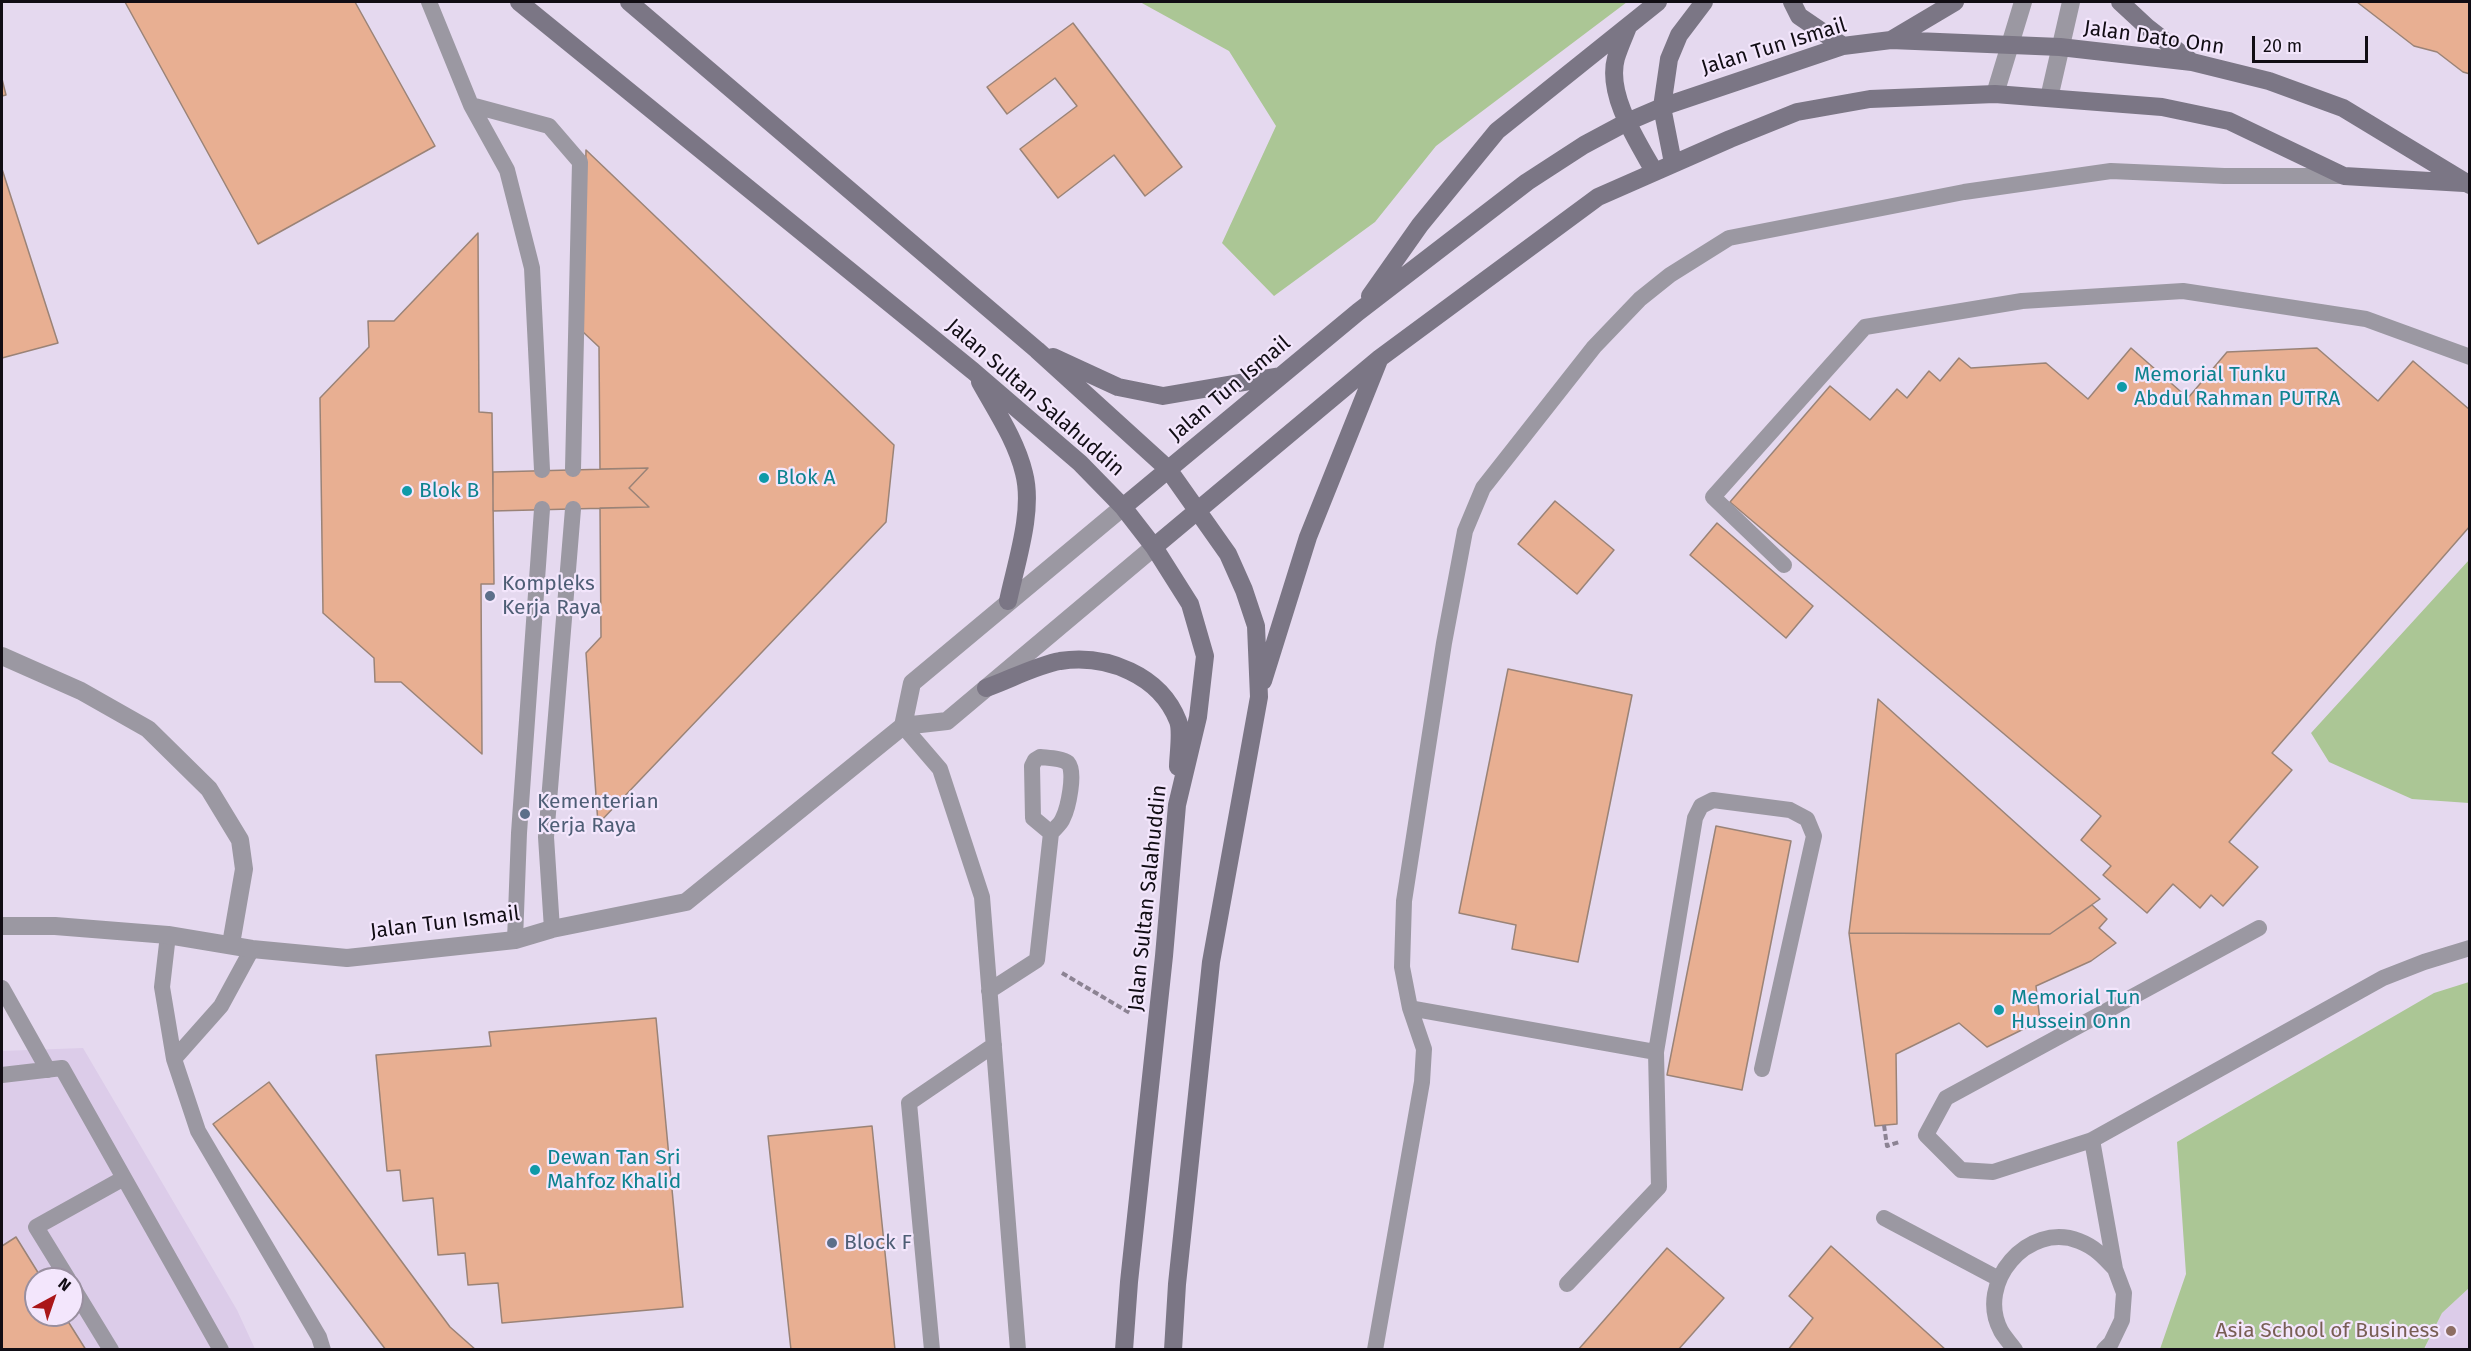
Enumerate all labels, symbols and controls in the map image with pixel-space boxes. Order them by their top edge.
street label: Jalan Tun Ismail [1698,13,1850,81]
street label: Jalan Dato Onn [2082,16,2226,60]
scale bar [2255,24,2370,62]
text: 20 m [2263,35,2302,57]
street label: Jalan Sultan Salahuddin [941,314,1129,482]
street label: Jalan Tun Ismail [1164,331,1296,447]
place label: Memorial Tunku Abdul Rahman PUTRA [2134,362,2340,412]
marker: Memorial Tunku Abdul Rahman PUTRA [2115,380,2129,394]
place label: Blok A [776,465,835,491]
marker: Blok A [757,471,771,485]
place label: Blok B [419,478,479,504]
marker: Blok B [400,484,414,498]
place label: Kompleks Kerja Raya [502,571,601,621]
marker: Kompleks Kerja Raya [483,589,497,603]
street label: Jalan Sultan Salahuddin [1124,784,1172,1012]
place label: Kementerian Kerja Raya [537,789,659,839]
marker: Kementerian Kerja Raya [518,807,532,821]
street label: Jalan Tun Ismail [369,901,521,945]
place label: Memorial Tun Hussein Onn [2011,985,2141,1035]
marker: Memorial Tun Hussein Onn [1992,1003,2006,1017]
place label: Dewan Tan Sri Mahfoz Khalid [547,1145,681,1195]
marker: Dewan Tan Sri Mahfoz Khalid [528,1163,542,1177]
place label: Block F [844,1230,912,1256]
marker: Block F [825,1236,839,1250]
north arrow [24,1267,84,1327]
text: N [54,1274,75,1295]
place label: Asia School of Business [2215,1318,2439,1344]
marker: Asia School of Business [2444,1324,2458,1338]

